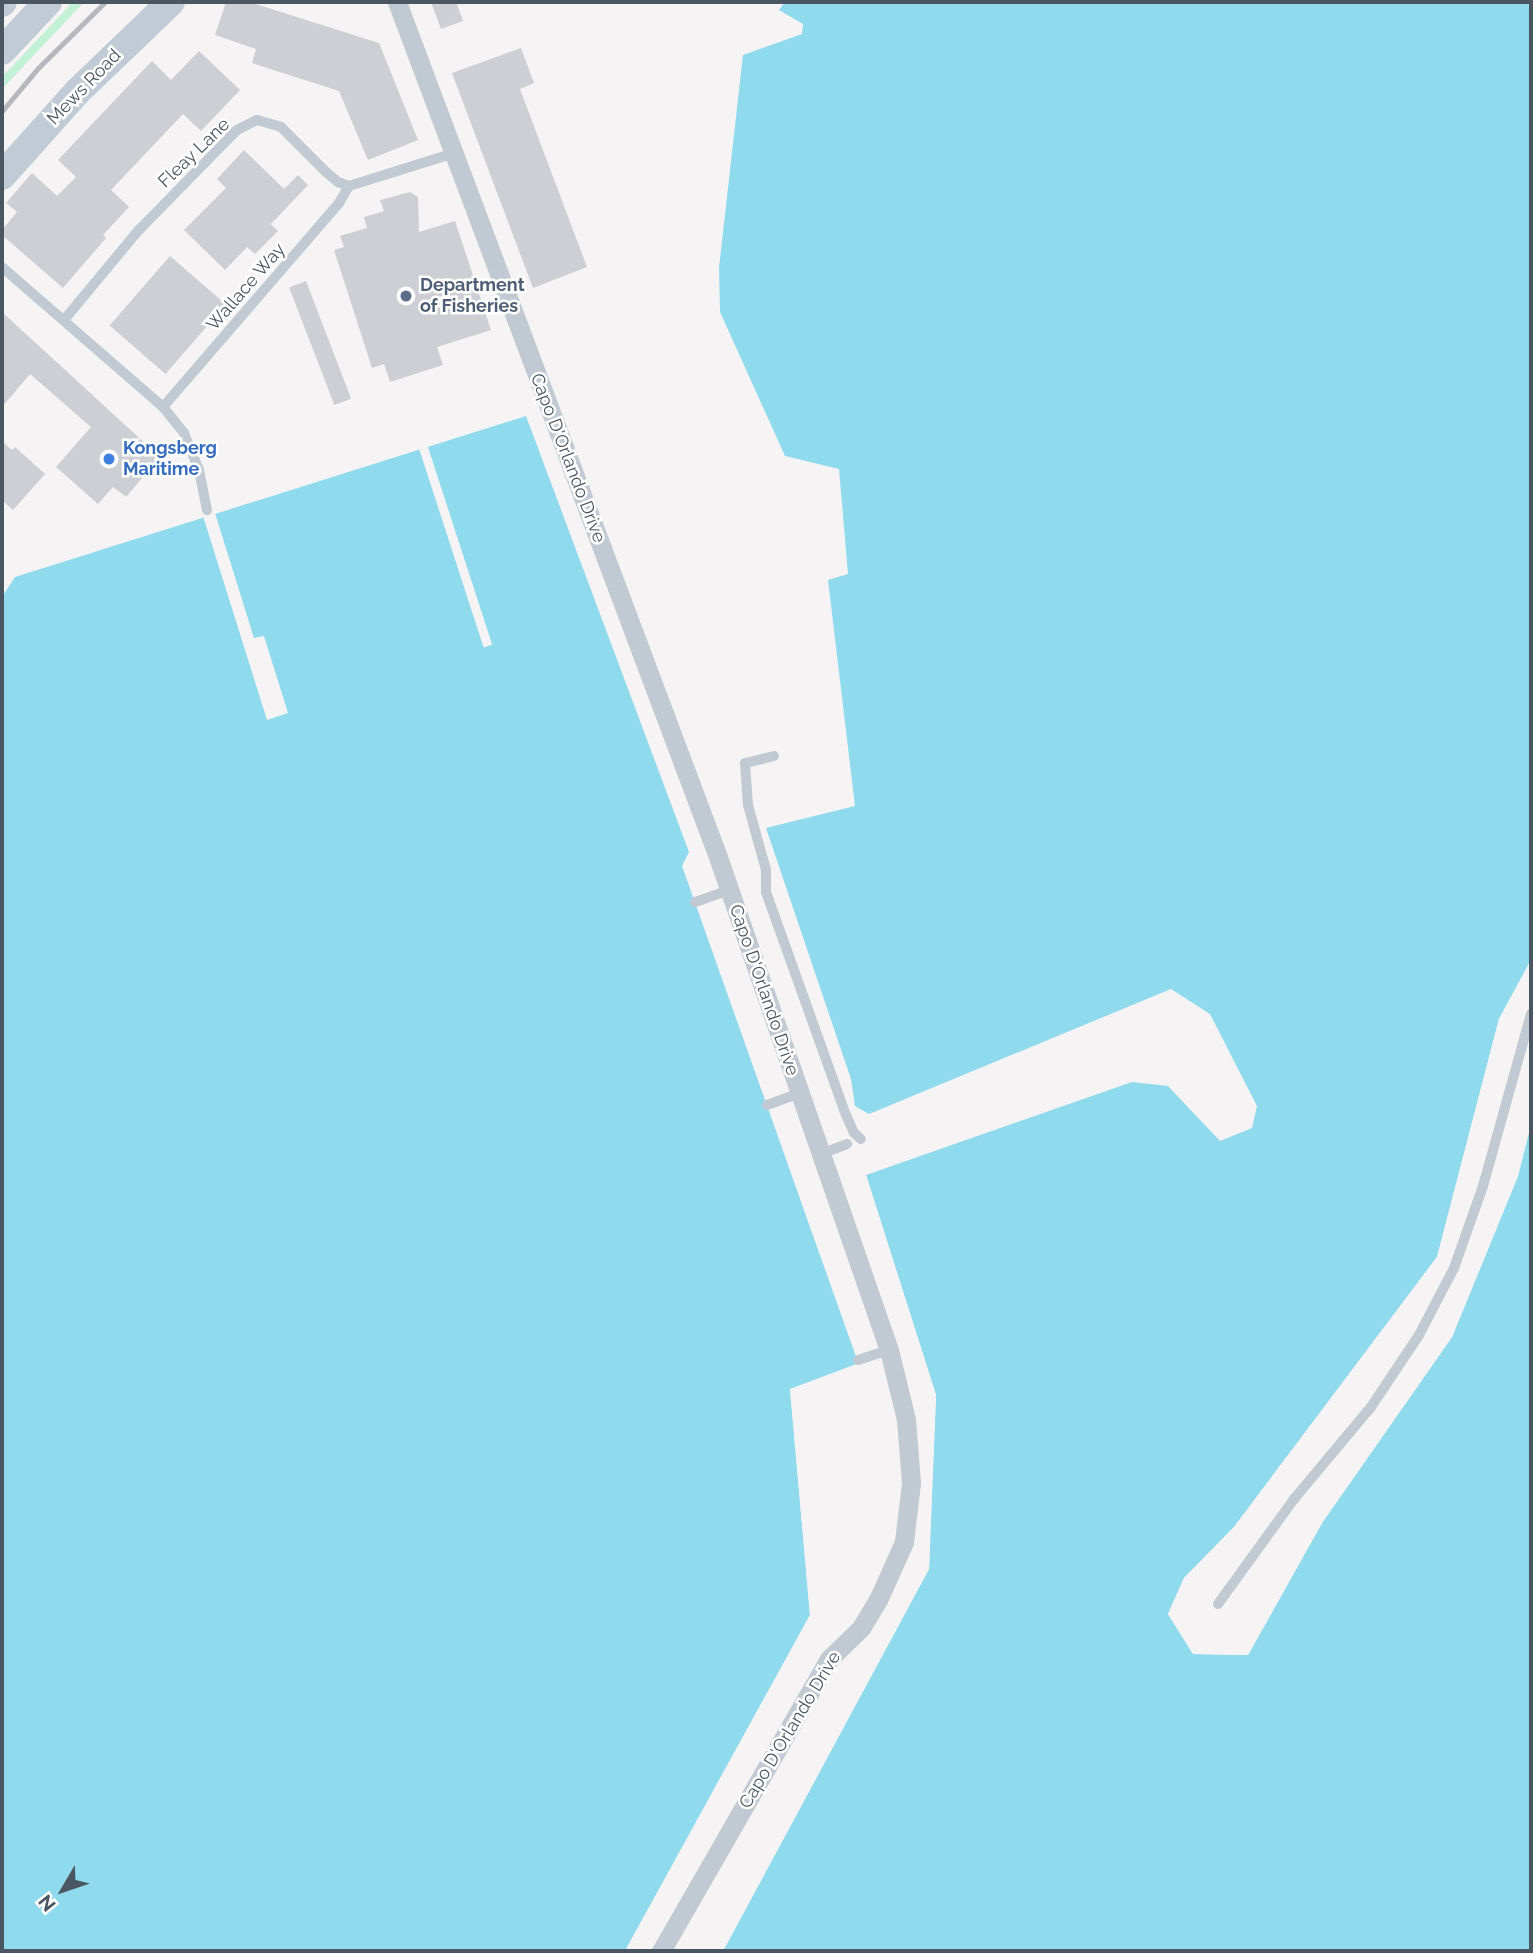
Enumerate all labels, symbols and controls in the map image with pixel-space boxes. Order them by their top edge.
street label: Mews Road [43,45,125,129]
street label: Fleay Lane [154,114,234,192]
street label: Wallace Way [202,239,290,335]
place label: Department of Fisheries [420,275,525,318]
marker: Department of Fisheries [398,288,414,304]
street label: Capo D'Orlando Drive [526,370,610,546]
place label: Kongsberg Maritime [123,438,217,480]
marker: Kongsberg Maritime [101,451,117,467]
street label: Capo D'Orlando Drive [725,902,803,1078]
street label: Capo D'Orlando Drive [735,1648,845,1812]
north arrow [28,1855,98,1925]
text: N [34,1891,60,1916]

